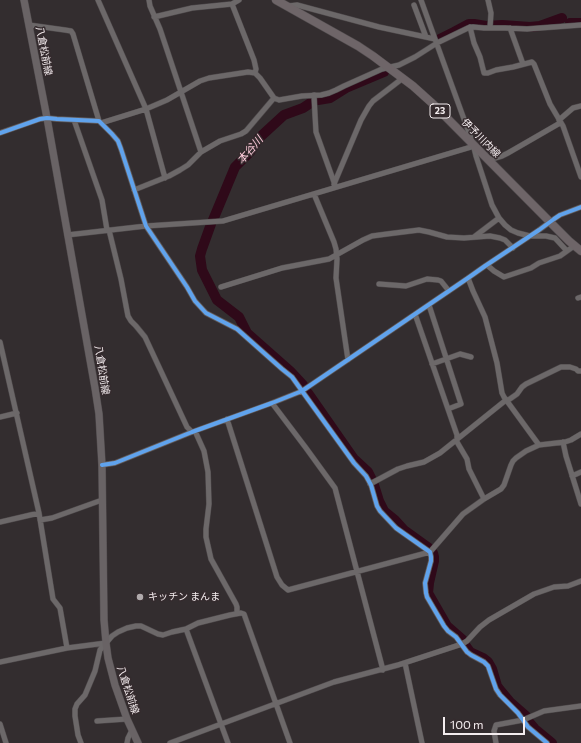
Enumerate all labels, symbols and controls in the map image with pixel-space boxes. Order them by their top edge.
street label: 八倉松前線 [33,25,55,77]
road number: 23 [430,104,450,118]
street label: 伊予川内線 [459,116,503,160]
water label: 本谷川 [234,133,266,167]
street label: 八倉松前線 [92,344,112,396]
place label: キッチン まんま [148,591,220,603]
marker: キッチン まんま [135,592,145,602]
street label: 八倉松前線 [115,664,141,716]
scale bar [445,709,527,735]
text: 100 m [450,717,484,731]

